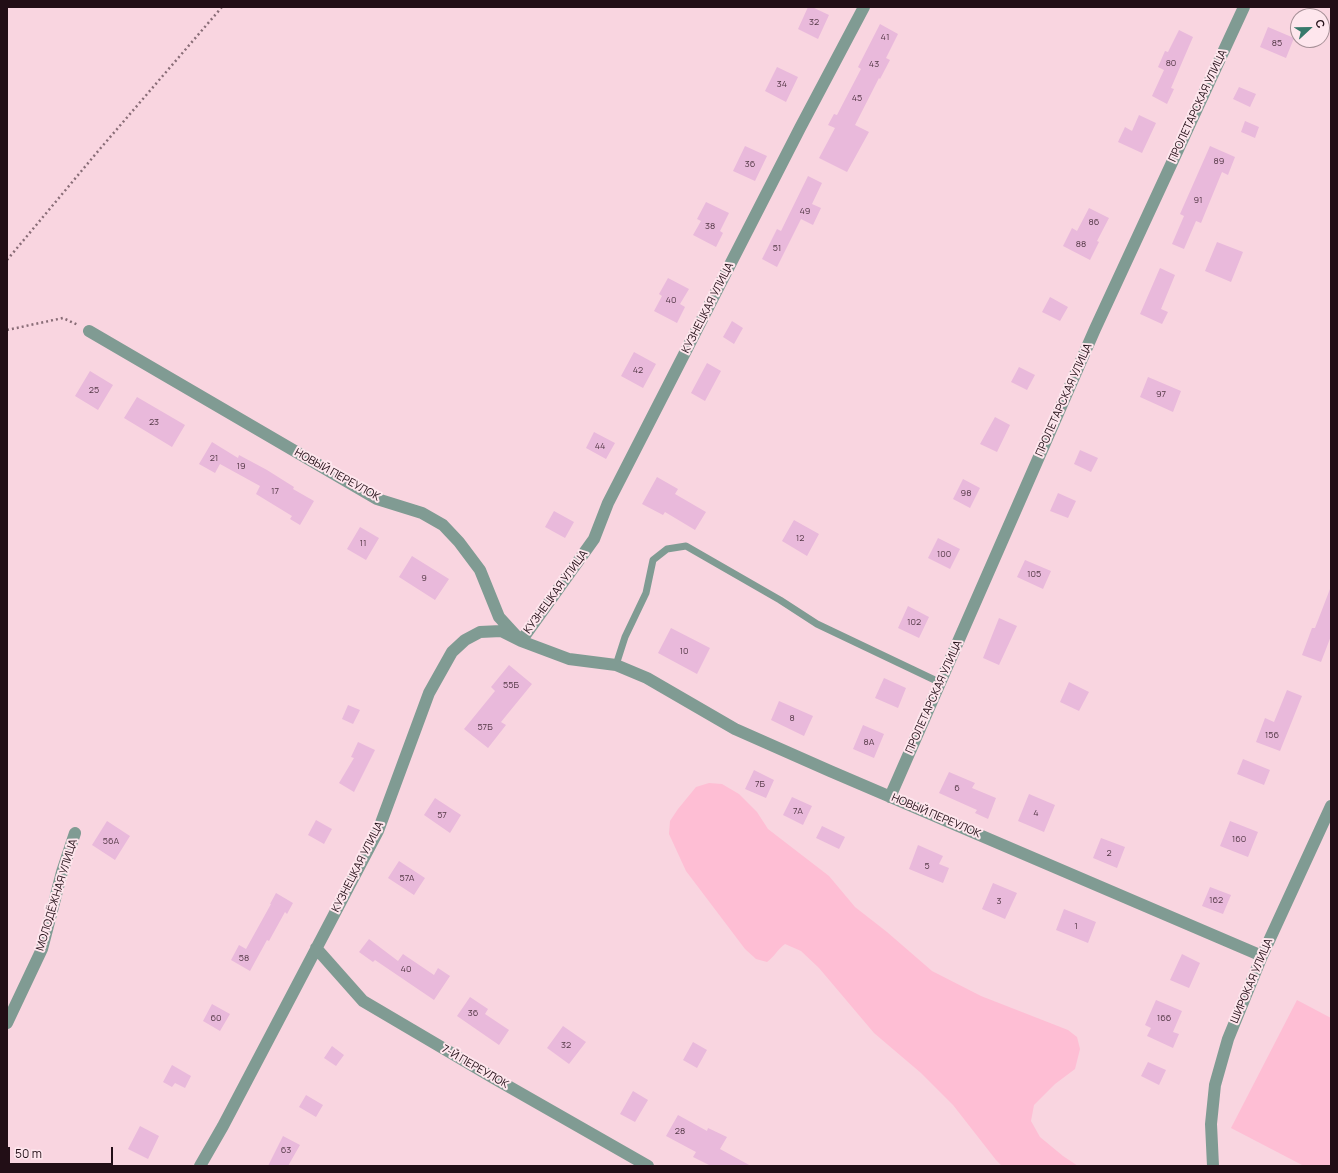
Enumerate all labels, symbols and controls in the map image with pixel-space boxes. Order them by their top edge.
north arrow [1290,8,1330,48]
house number: 32 [809,17,819,27]
text: С [1312,17,1329,30]
house number: 41 [881,32,889,42]
house number: 85 [1272,38,1282,48]
street label: ПРОЛЕТАРСКАЯ УЛИЦА [1166,48,1230,164]
house number: 80 [1166,58,1176,68]
house number: 43 [869,59,879,69]
house number: 34 [777,79,787,89]
house number: 45 [852,93,862,103]
house number: 89 [1214,156,1224,166]
house number: 36 [745,159,755,169]
house number: 91 [1193,195,1203,205]
house number: 49 [800,206,810,216]
house number: 86 [1089,217,1099,227]
house number: 38 [705,221,715,231]
house number: 88 [1076,239,1086,249]
house number: 51 [773,243,781,253]
street label: КУЗНЕЦКАЯ УЛИЦА [679,260,737,356]
house number: 40 [666,295,676,305]
street label: ПРОЛЕТАРСКАЯ УЛИЦА [1033,341,1095,459]
house number: 42 [633,365,643,375]
house number: 25 [89,385,99,395]
house number: 97 [1156,389,1166,399]
house number: 23 [149,417,159,427]
house number: 44 [595,441,605,451]
street label: НОВЫЙ ПЕРЕУЛОК [292,446,382,504]
house number: 21 [210,453,218,463]
house number: 19 [236,461,246,471]
house number: 17 [271,486,279,496]
house number: 98 [961,488,971,498]
house number: 12 [796,533,804,543]
house number: 11 [359,538,367,548]
street label: КУЗНЕЦКАЯ УЛИЦА [521,548,591,636]
house number: 100 [937,549,951,559]
house number: 105 [1027,569,1041,579]
house number: 9 [421,573,427,583]
house number: 102 [907,617,921,627]
street label: ПРОЛЕТАРСКАЯ УЛИЦА [903,638,965,756]
house number: 10 [680,646,688,656]
house number: 55Б [503,680,519,690]
house number: 8 [789,713,795,723]
house number: 57Б [477,722,493,732]
house number: 156 [1265,730,1279,740]
house number: 8А [864,737,874,747]
house number: 7Б [755,779,765,789]
house number: 6 [954,783,960,793]
street label: НОВЫЙ ПЕРЕУЛОК [889,791,983,841]
house number: 7А [793,806,803,816]
house number: 4 [1033,808,1039,818]
house number: 57 [437,810,447,820]
street label: КУЗНЕЦКАЯ УЛИЦА [329,819,387,915]
house number: 160 [1232,834,1246,844]
house number: 56А [103,836,119,846]
street label: МОЛОДЁЖНАЯ УЛИЦА [34,837,80,953]
house number: 2 [1106,848,1112,858]
house number: 5 [924,861,930,871]
house number: 57А [399,873,415,883]
house number: 162 [1209,895,1223,905]
house number: 3 [997,896,1001,906]
house number: 1 [1074,921,1078,931]
street label: ШИРОКАЯ УЛИЦА [1228,937,1276,1025]
house number: 58 [239,953,249,963]
house number: 40 [401,964,411,974]
house number: 36 [468,1008,478,1018]
house number: 60 [210,1013,222,1023]
house number: 166 [1157,1013,1171,1023]
house number: 32 [561,1040,571,1050]
street label: 7-Й ПЕРЕУЛОК [439,1043,511,1091]
house number: 28 [675,1126,685,1136]
scale bar [10,1139,115,1165]
text: 50 m [15,1145,42,1162]
house number: 63 [281,1145,291,1155]

